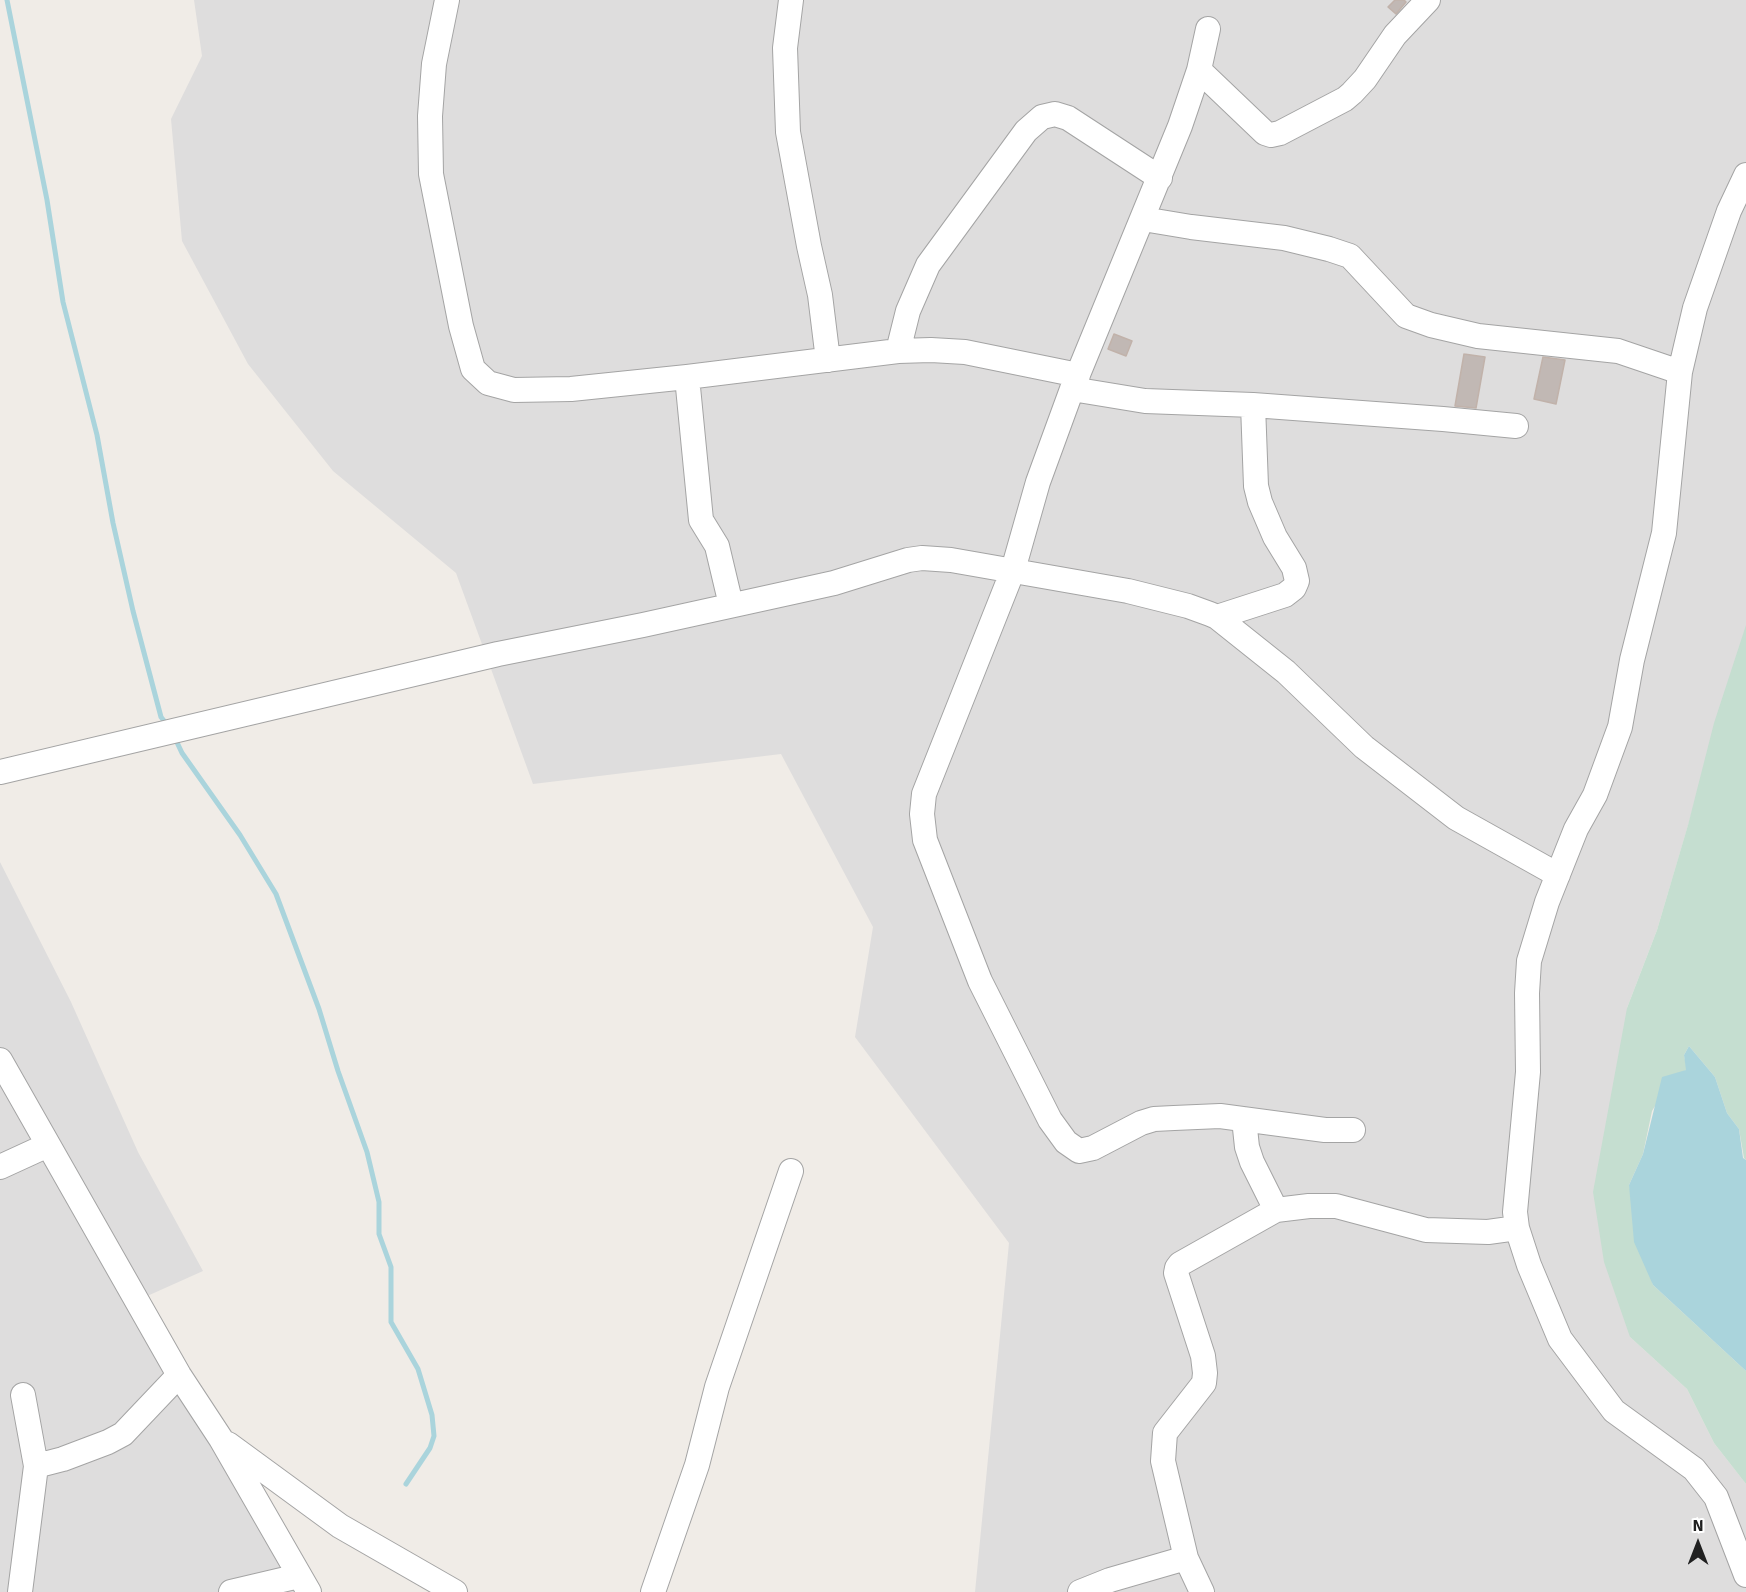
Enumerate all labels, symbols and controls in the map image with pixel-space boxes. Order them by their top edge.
north arrow [1668,1514,1728,1574]
text: N [1692,1516,1704,1536]

